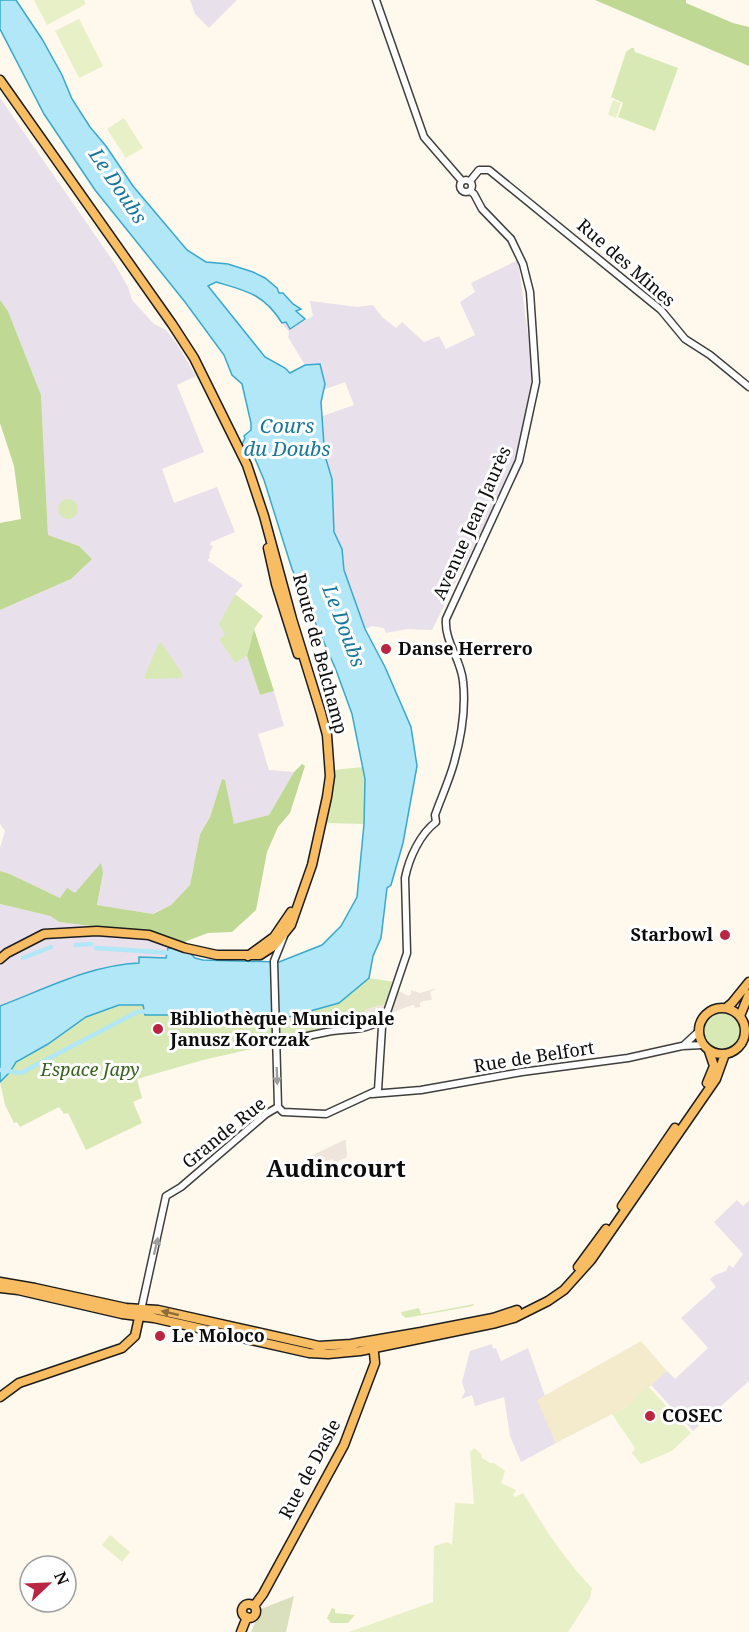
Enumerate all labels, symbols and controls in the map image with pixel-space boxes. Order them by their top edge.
water label: Le Doubs [83,142,154,229]
street label: Rue des Mines [572,213,681,312]
water label: Cours du Doubs [243,412,331,462]
street label: Avenue Jean Jaurès [426,442,516,603]
street label: Route de Belchamp [288,571,354,737]
water label: Le Doubs [316,580,372,671]
place label: Danse Herrero [398,636,533,660]
marker: Danse Herrero [379,642,393,656]
place label: Starbowl [631,922,714,946]
marker: Starbowl [718,928,732,942]
place label: Bibliothèque Municipale Janusz Korczak [169,1006,394,1051]
marker: Bibliothèque Municipale Janusz Korczak [151,1022,165,1036]
street label: Rue de Belfort [472,1035,596,1077]
park label: Espace Japy [39,1057,140,1081]
one-way arrow [272,1066,282,1085]
street label: Grande Rue [177,1091,270,1173]
district label: Audincourt [266,1151,406,1184]
one-way arrow [151,1236,161,1255]
one-way arrow [160,1307,179,1317]
place label: Le Moloco [172,1323,265,1347]
marker: Le Moloco [153,1329,167,1343]
place label: COSEC [662,1403,722,1427]
marker: COSEC [643,1409,657,1423]
street label: Rue de Dasle [273,1415,345,1522]
north arrow [18,1554,78,1614]
text: N [49,1568,75,1589]

